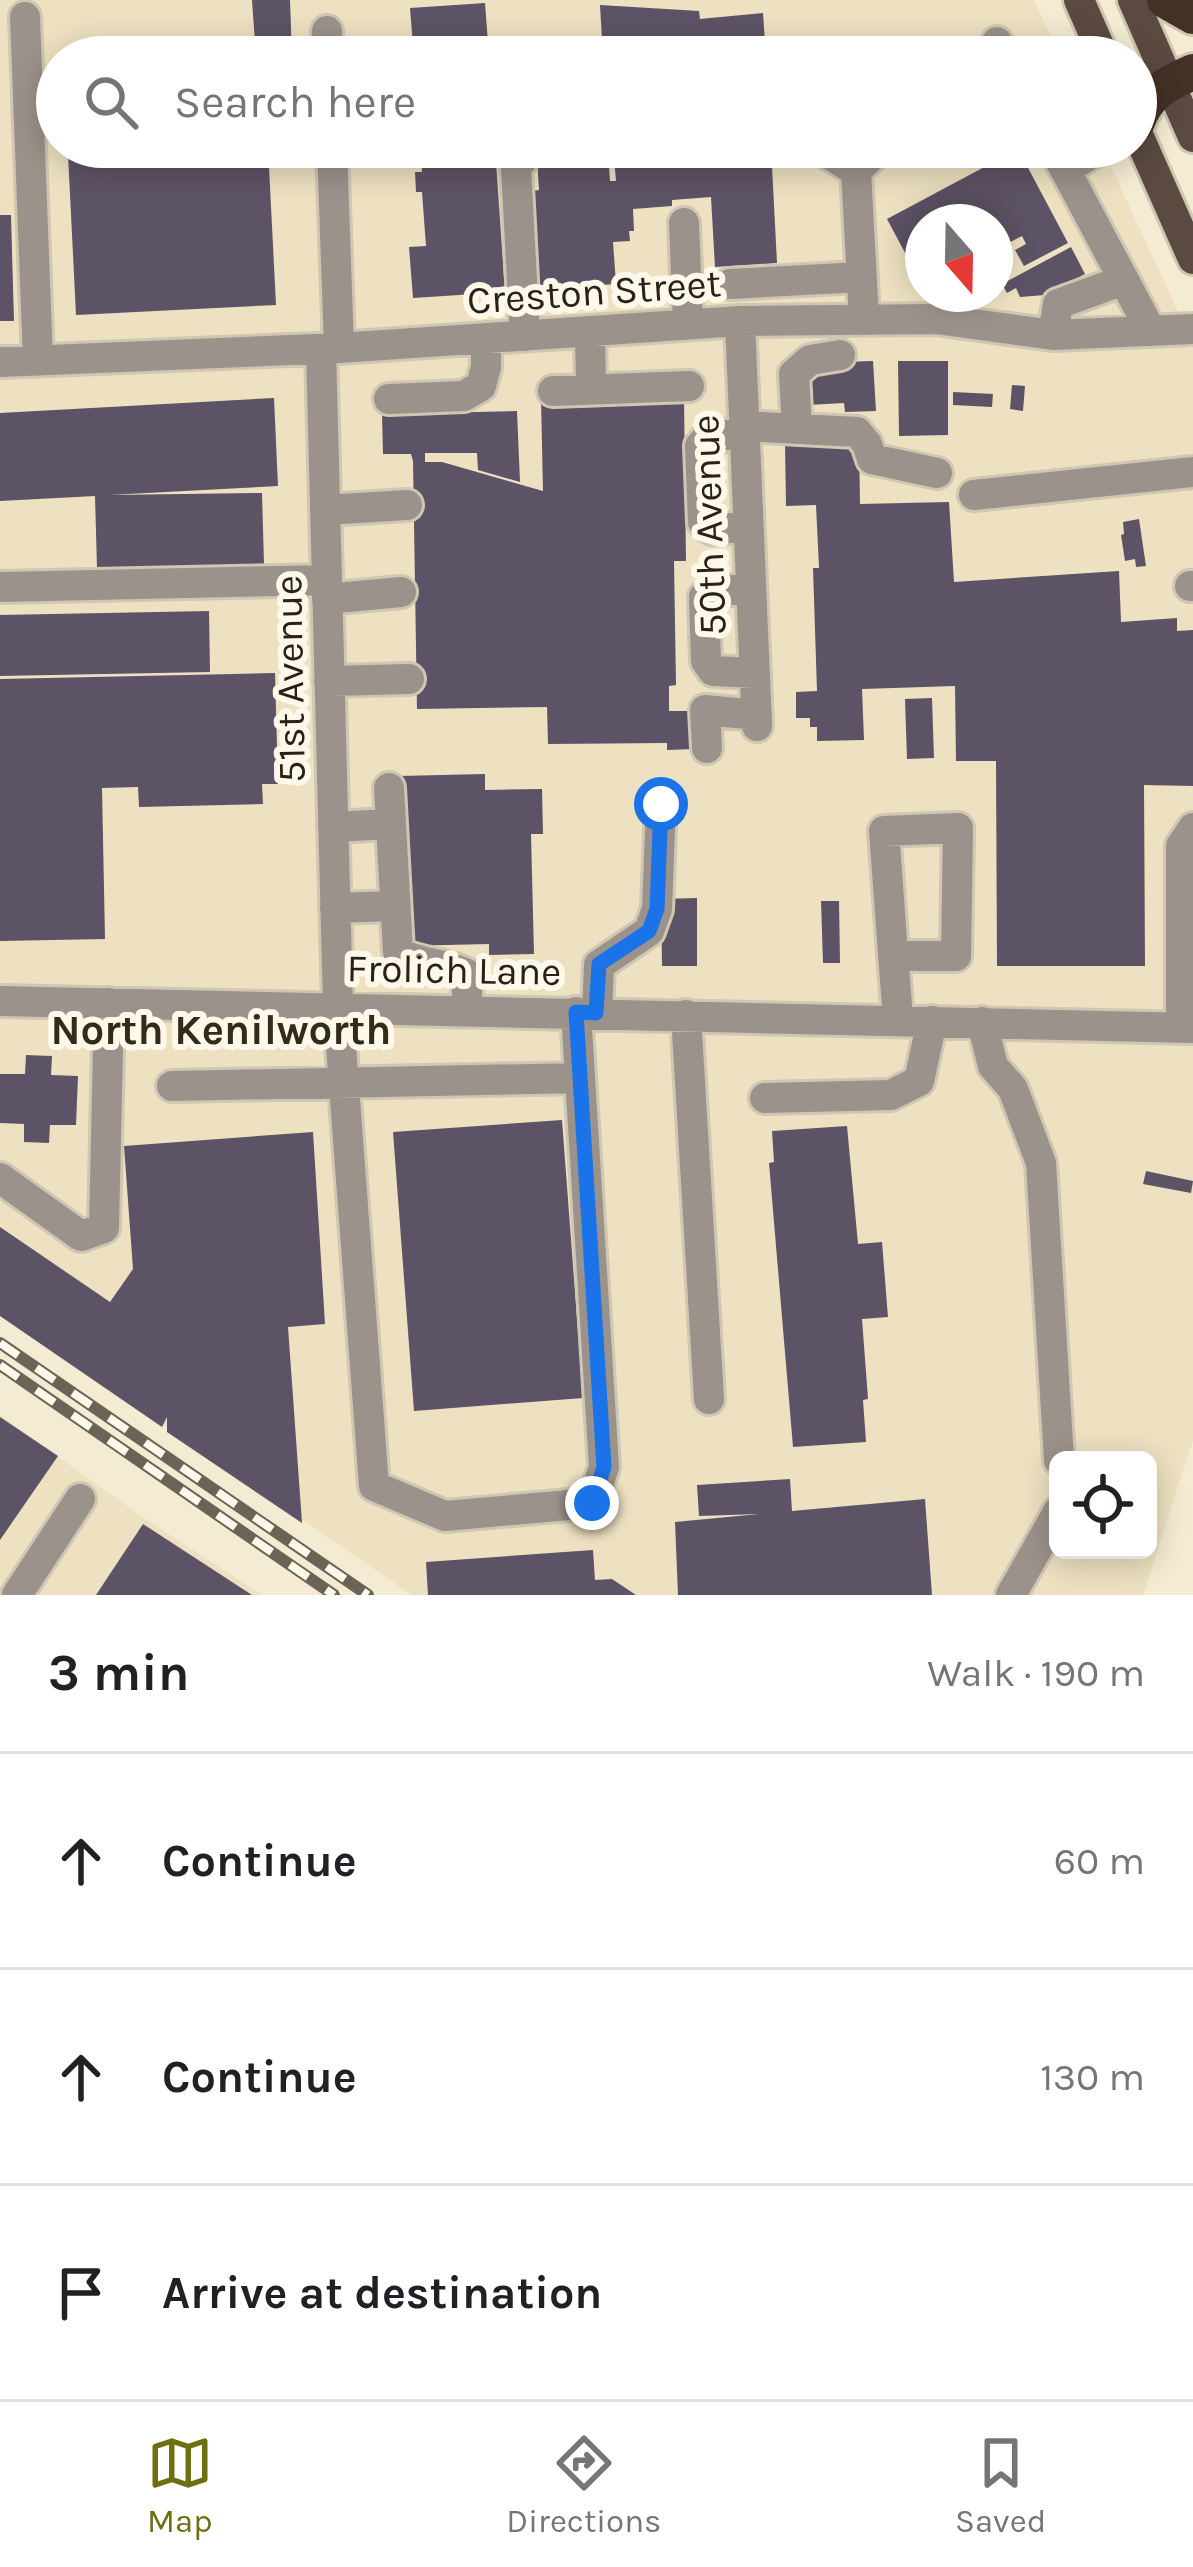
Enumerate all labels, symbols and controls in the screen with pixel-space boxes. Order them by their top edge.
search box [36,36,1157,168]
icon: search [78,69,144,135]
text: Search here [174,76,416,128]
north arrow [905,204,1013,312]
street label: Creston Street [466,260,722,324]
street label: 50th Avenue [682,414,736,636]
street label: 51st Avenue [265,575,315,783]
route start [634,777,688,831]
street label: Frolich Lane [346,945,562,995]
district label: North Kenilworth [50,1005,392,1055]
map controls [1049,1451,1157,1559]
button: locate [1049,1451,1157,1559]
route end [565,1476,619,1530]
text: 3 min [48,1643,190,1703]
text: Walk · 190 m [927,1650,1145,1696]
icon: ahead [48,1828,114,1894]
text: Continue [162,1835,357,1887]
text: 60 m [1054,1838,1145,1884]
icon: ahead [48,2044,114,2110]
text: Continue [162,2051,357,2103]
text: 130 m [1040,2054,1145,2100]
icon: arrive [48,2260,114,2326]
text: Arrive at destination [162,2267,602,2319]
tab: Map [147,2430,213,2540]
tab: Directions [506,2430,661,2540]
tab: Saved [955,2430,1046,2540]

